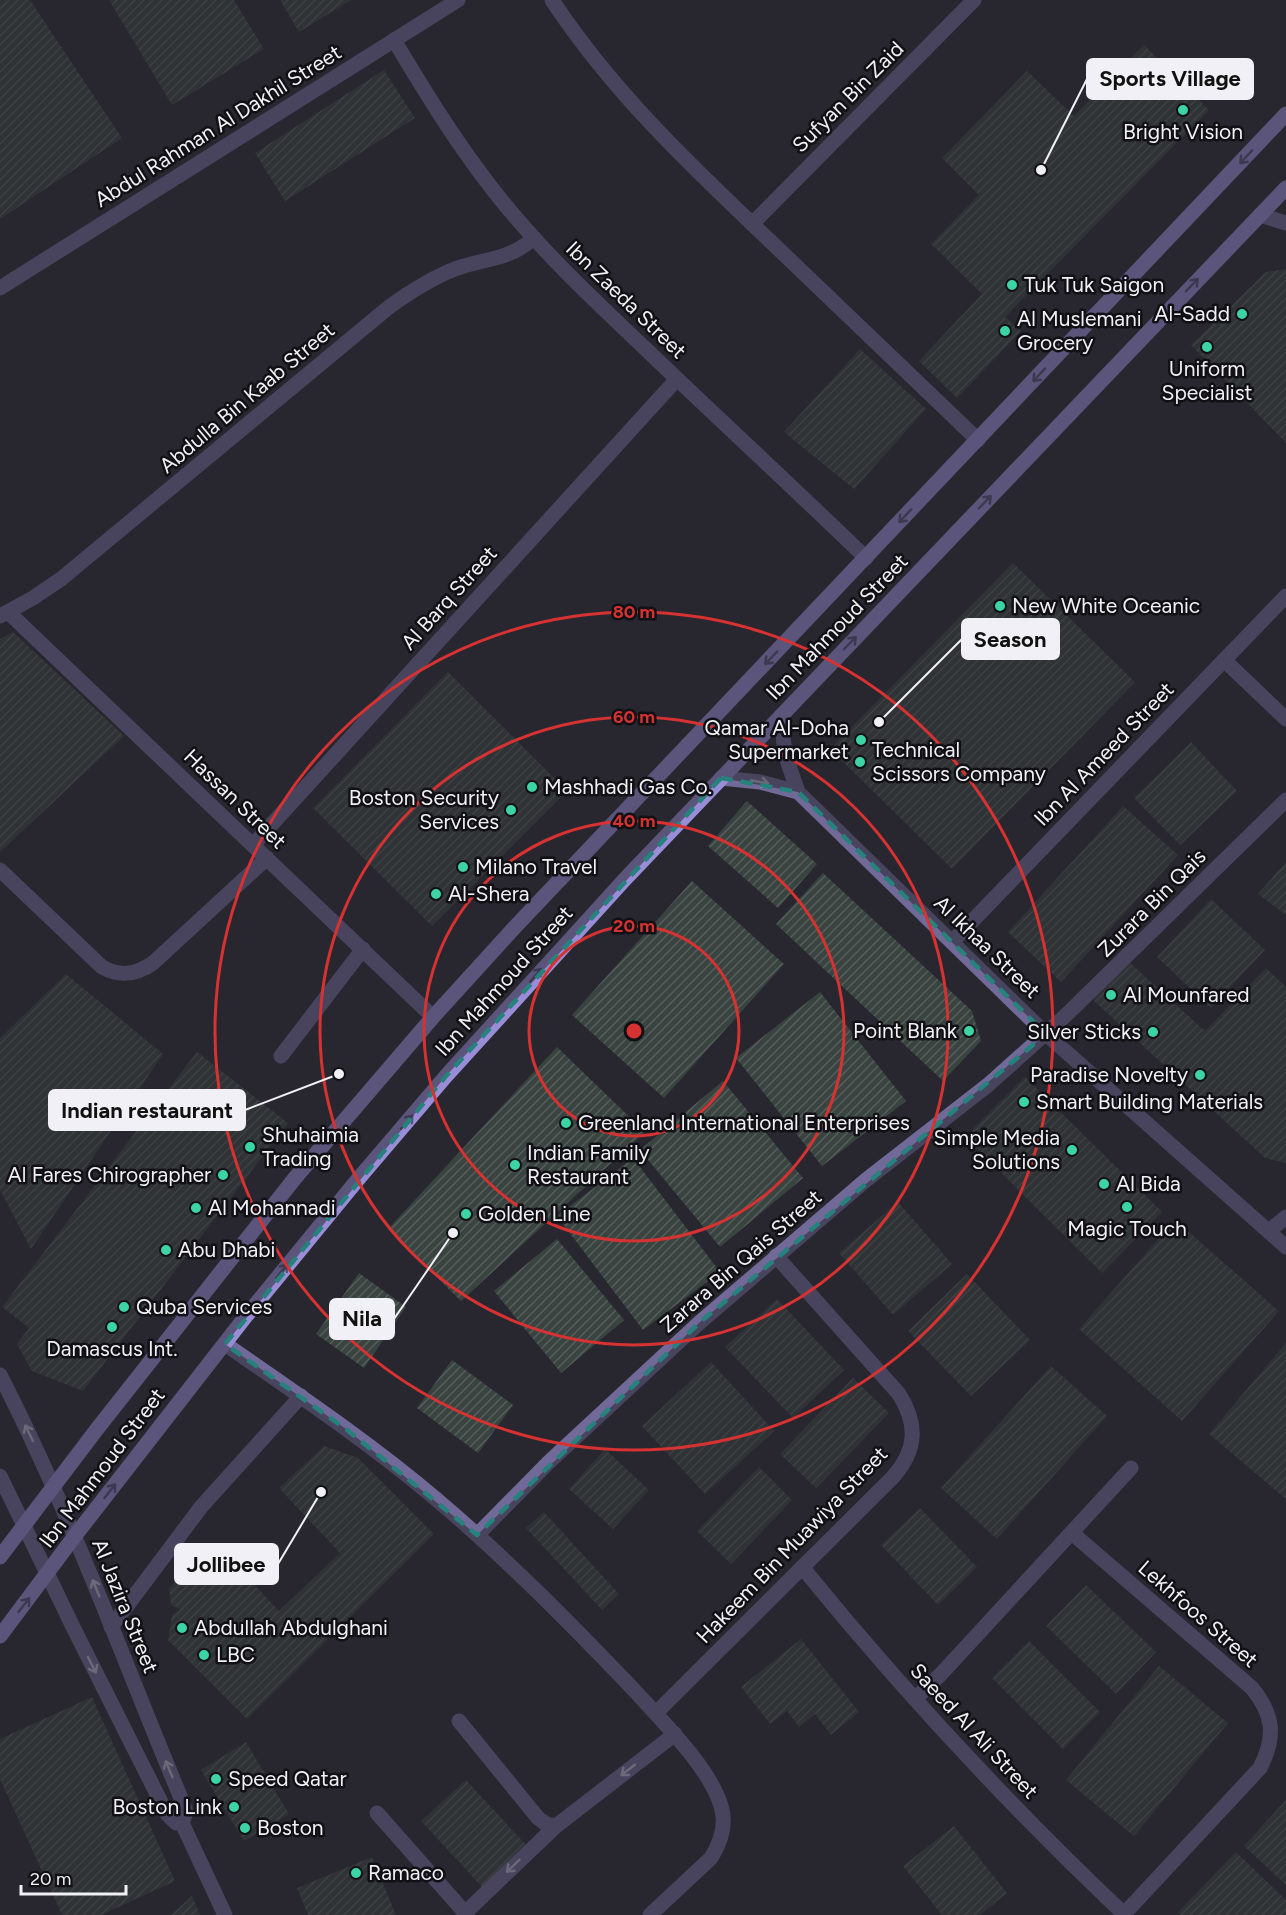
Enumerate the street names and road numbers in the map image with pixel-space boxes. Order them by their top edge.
street label: Sufyan Bin Zaid [787,36,908,157]
street label: Abdul Rahman Al Dakhil Street [90,39,346,212]
street label: Ibn Zaeda Street [561,236,692,363]
street label: Abdulla Bin Kaab Street [154,317,339,478]
street label: Al Barq Street [396,541,502,655]
street label: Ibn Mahmoud Street [761,548,913,705]
street label: Ibn Al Ameed Street [1029,677,1179,831]
street label: Hassan Street [179,744,292,854]
street label: Zurara Bin Qais [1092,843,1211,962]
street label: Al Ikhaa Street [929,890,1045,1003]
street label: Ibn Mahmoud Street [430,900,578,1061]
street label: Zarara Bin Qais Street [655,1184,826,1337]
street label: Ibn Mahmoud Street [33,1383,170,1552]
street label: Hakeem Bin Muawiya Street [691,1441,892,1648]
street label: Al Jazira Street [87,1535,164,1677]
street label: Lekhfoos Street [1133,1555,1263,1672]
street label: Saeed Al Ali Street [905,1658,1043,1803]

